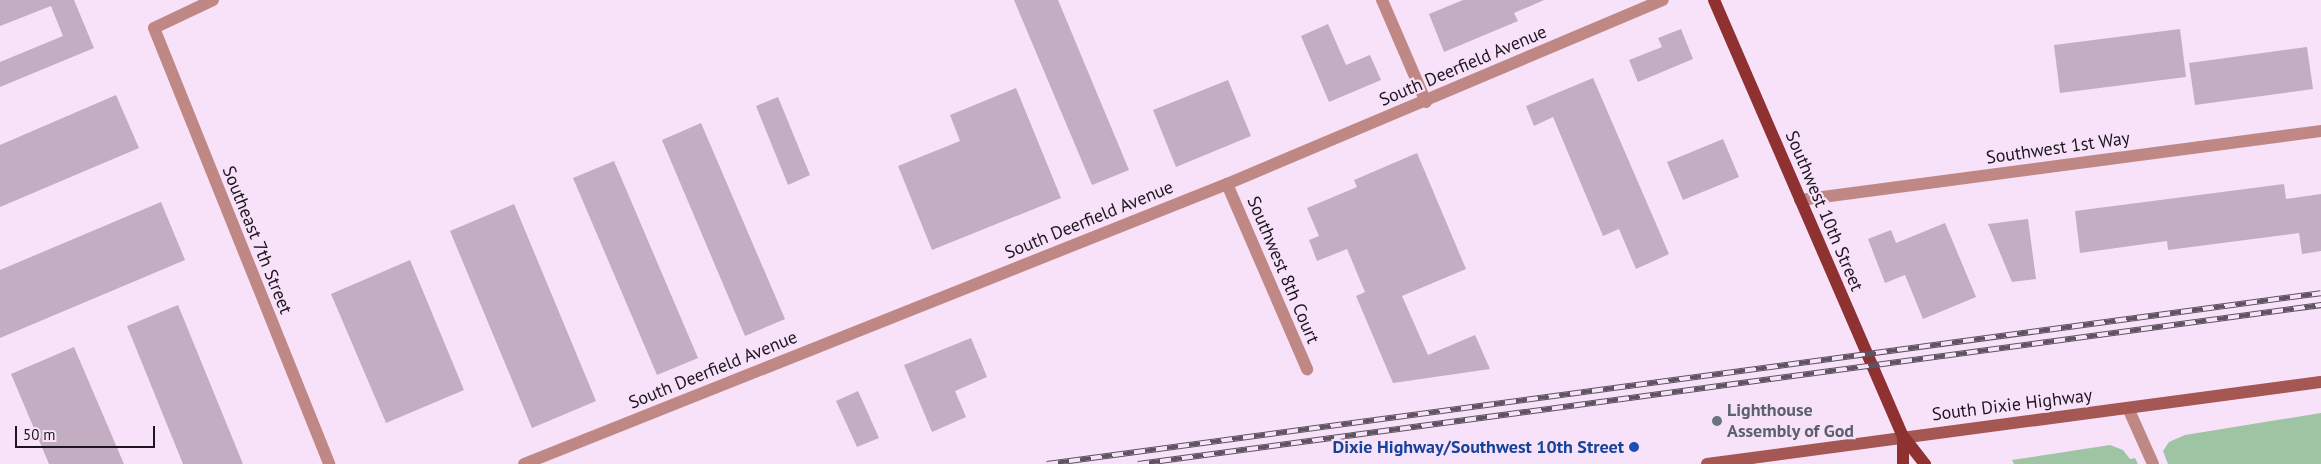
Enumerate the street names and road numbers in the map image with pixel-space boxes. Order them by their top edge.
street label: South Deerfield Avenue [1376,21,1550,111]
street label: Southwest 1st Way [1985,127,2131,169]
street label: Southwest 10th Street [1780,128,1868,294]
street label: Southeast 7th Street [217,163,297,317]
street label: South Deerfield Avenue [1001,176,1177,264]
street label: Southwest 8th Court [1242,193,1324,347]
street label: South Deerfield Avenue [625,326,801,414]
street label: South Dixie Highway [1931,384,2093,426]

